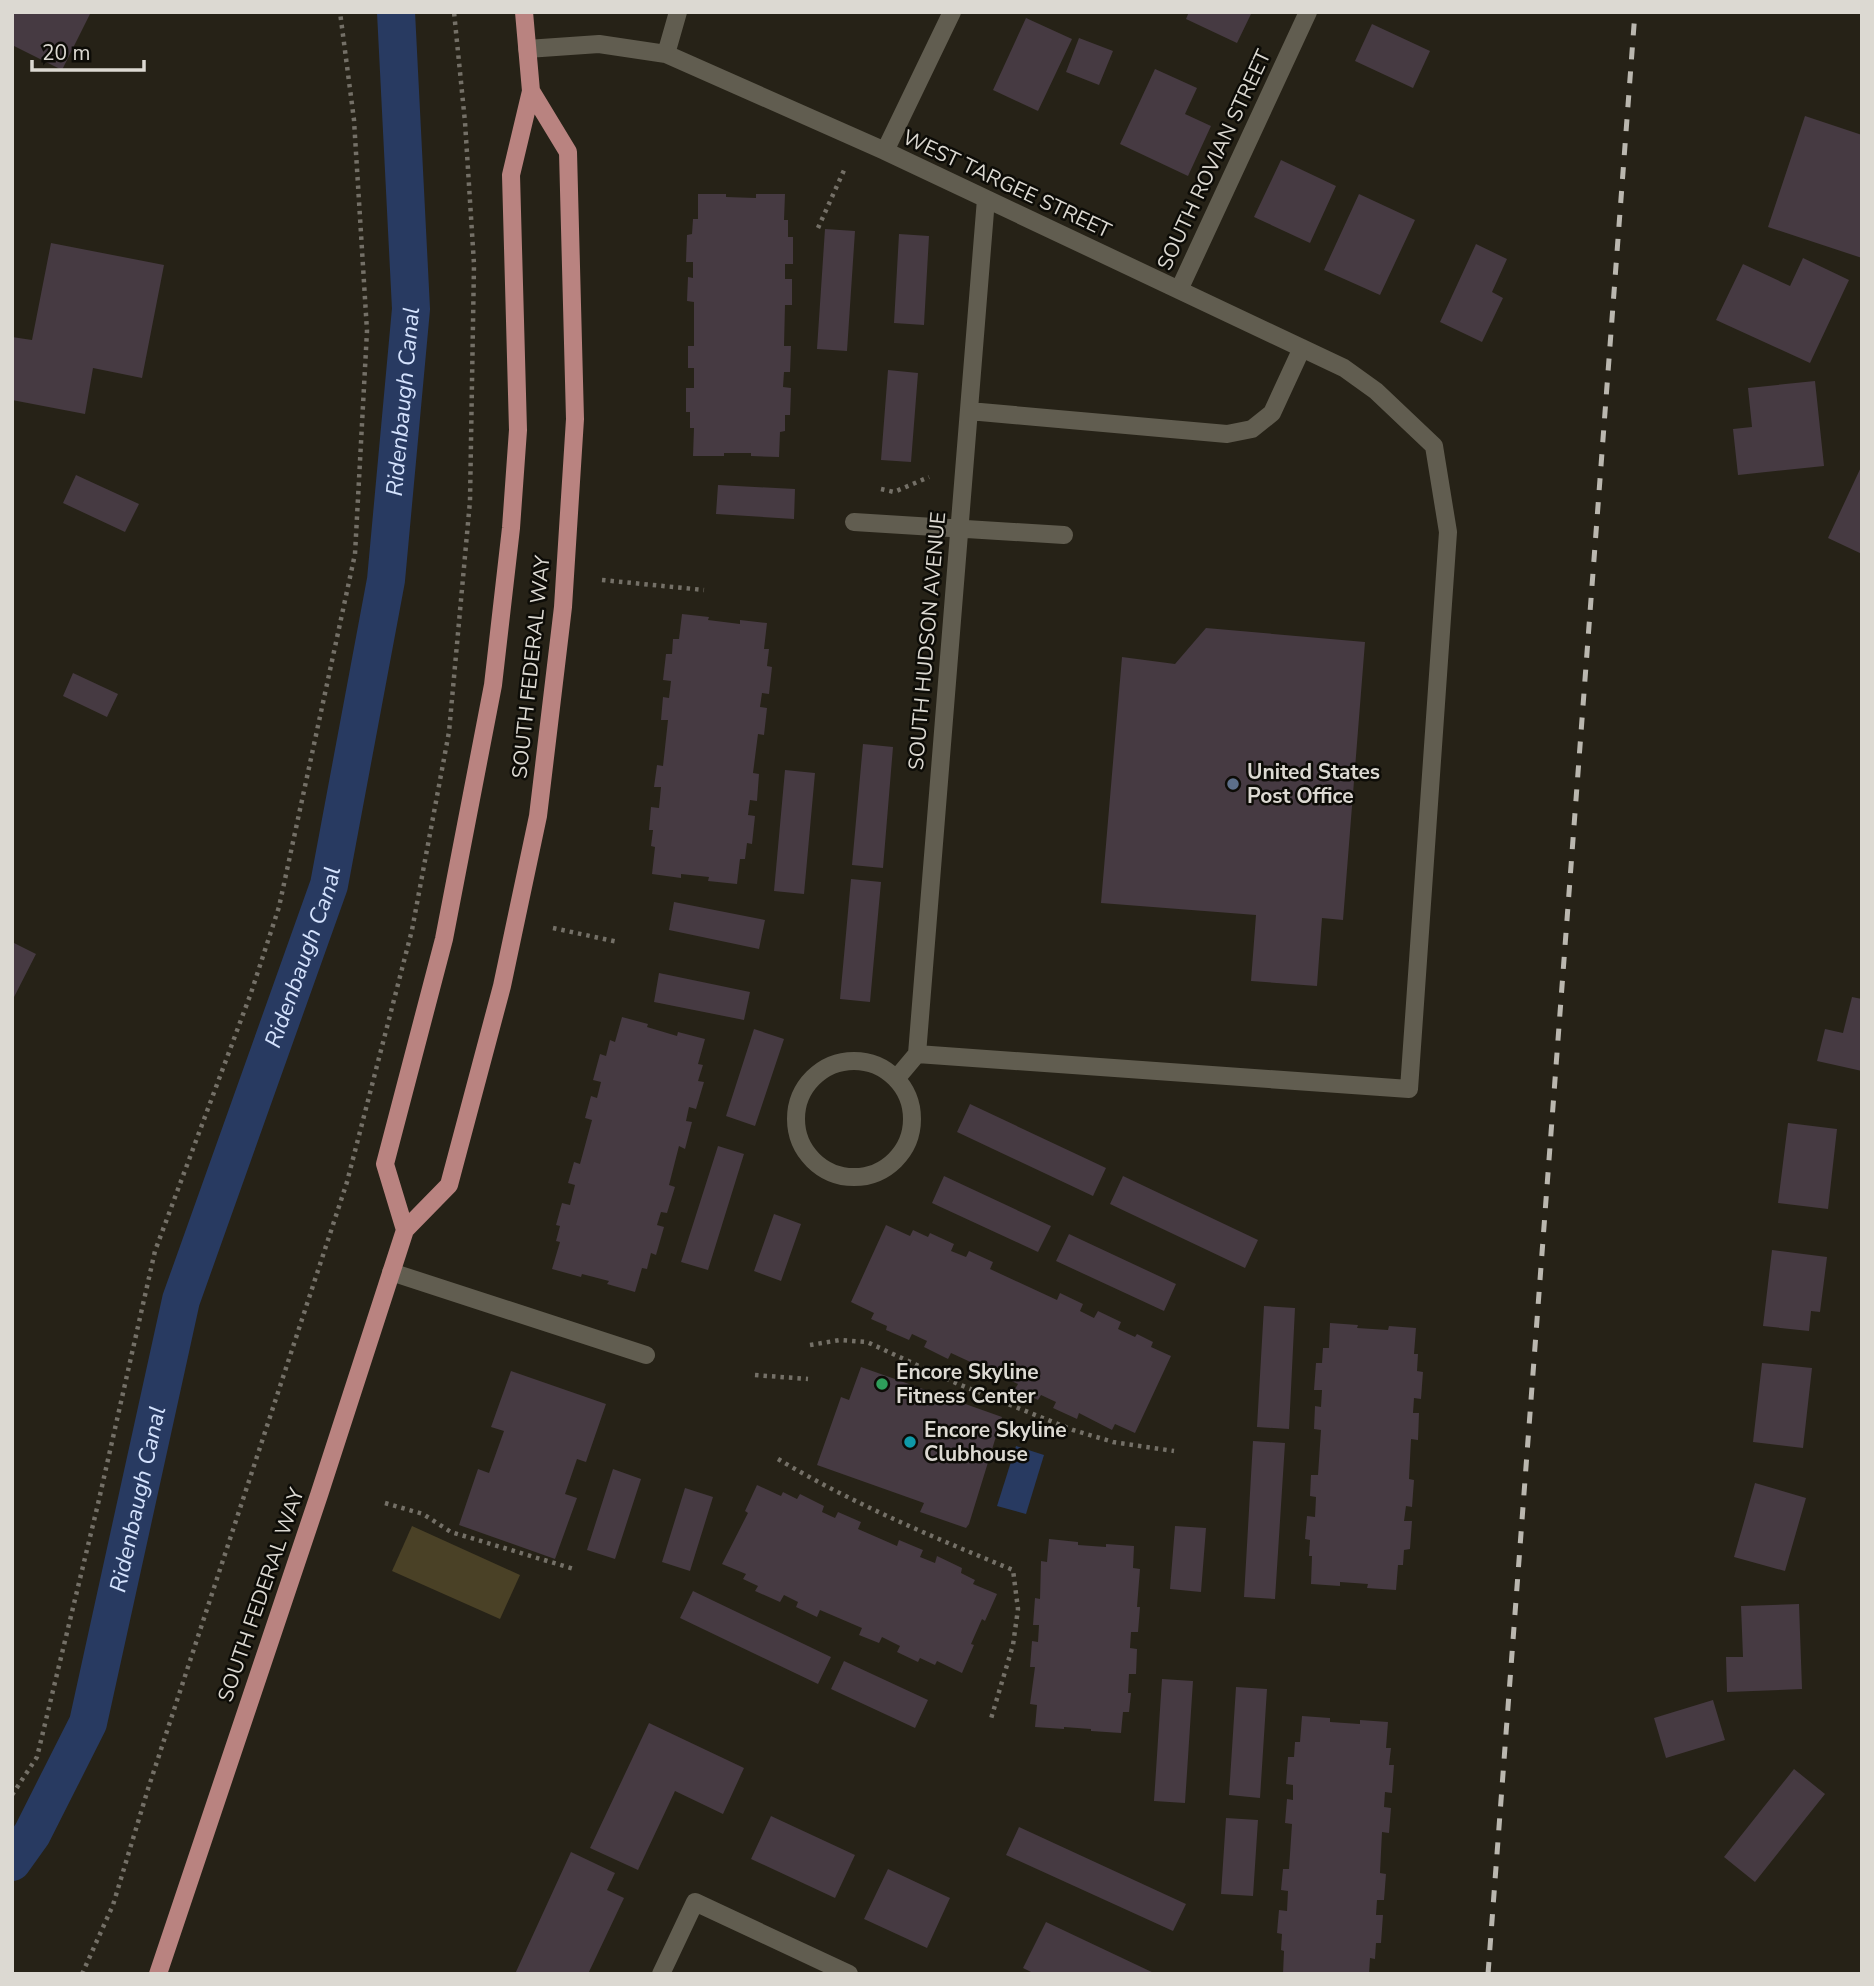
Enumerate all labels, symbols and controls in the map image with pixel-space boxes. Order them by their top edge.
scale bar [32,28,144,72]
text: 20 m [42,39,91,67]
street label: SOUTH ROVIAN STREET [1151,45,1278,275]
street label: WEST TARGEE STREET [898,123,1116,245]
water label: Ridenbaugh Canal [379,306,427,497]
street label: SOUTH HUDSON AVENUE [902,511,952,771]
street label: SOUTH FEDERAL WAY [505,554,557,780]
place label: United States Post Office [1247,758,1380,810]
marker: United States Post Office [1225,776,1241,792]
water label: Ridenbaugh Canal [257,864,348,1052]
place label: Encore Skyline Fitness Center [896,1358,1039,1410]
marker: Encore Skyline Fitness Center [874,1376,890,1392]
water label: Ridenbaugh Canal [102,1403,173,1595]
place label: Encore Skyline Clubhouse [924,1416,1067,1468]
marker: Encore Skyline Clubhouse [902,1434,918,1450]
street label: SOUTH FEDERAL WAY [211,1484,311,1706]

